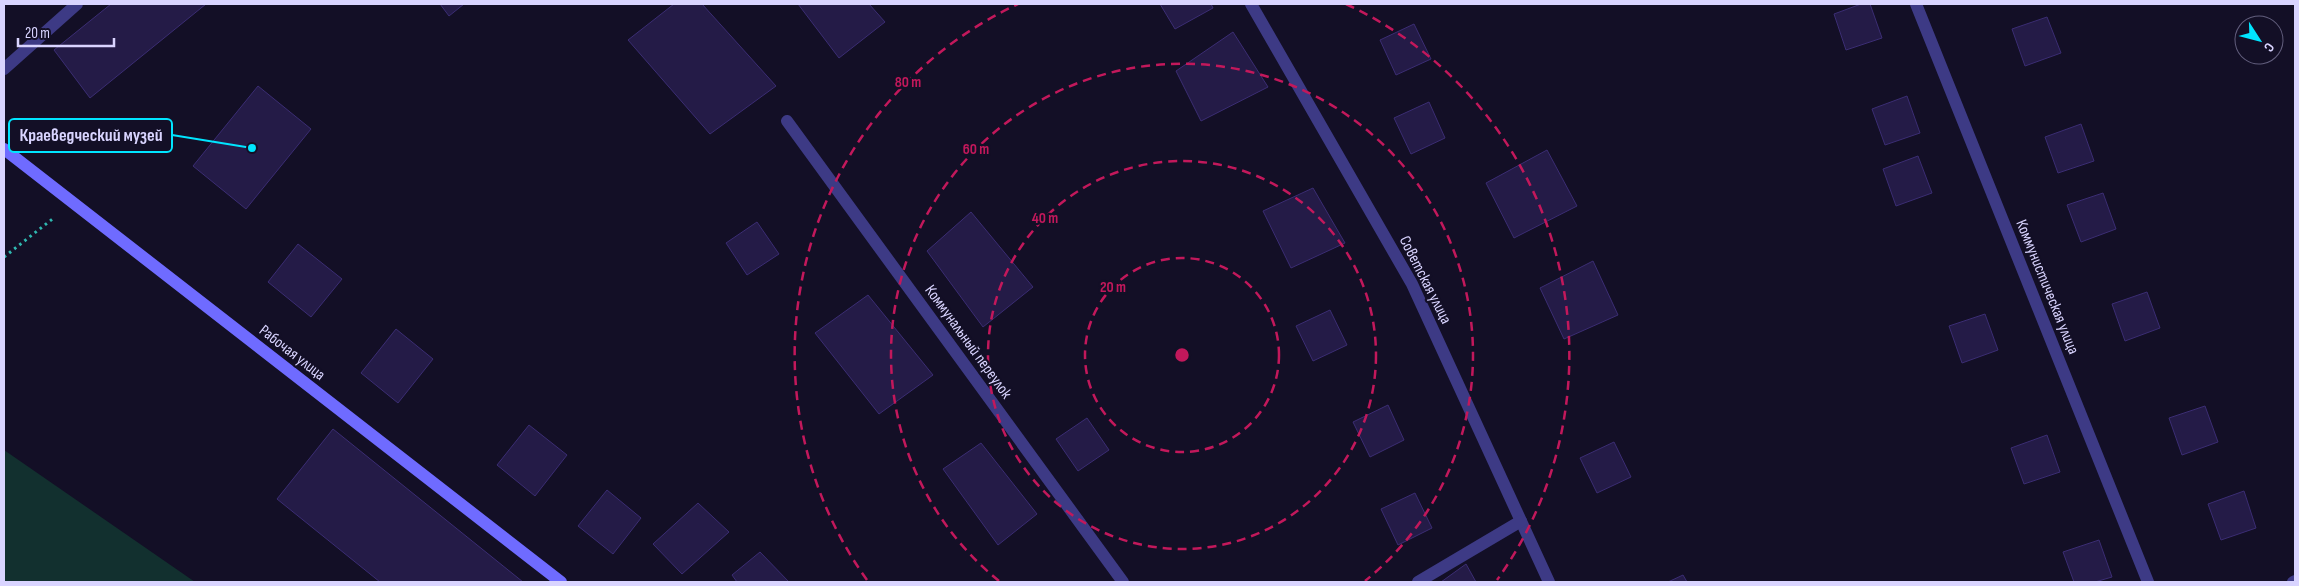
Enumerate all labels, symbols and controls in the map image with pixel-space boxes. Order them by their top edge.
scale bar [18,15,114,47]
north arrow [2234,15,2284,65]
text: 20 m [25,24,50,43]
text: С [2260,39,2278,55]
text: 80 m [895,73,921,92]
callout: Краеведческий музей [9,119,172,152]
text: Краеведческий музей [19,125,163,146]
text: 60 m [963,140,989,159]
text: 40 m [1032,209,1058,228]
street label: Коммунистическая улица [2011,217,2083,357]
street label: Советская улица [1395,233,1455,327]
text: 20 m [1100,278,1126,297]
street label: Коммунальный переулок [920,281,1016,403]
street label: Рабочая улица [255,321,329,385]
centre of rings [1173,346,1191,364]

